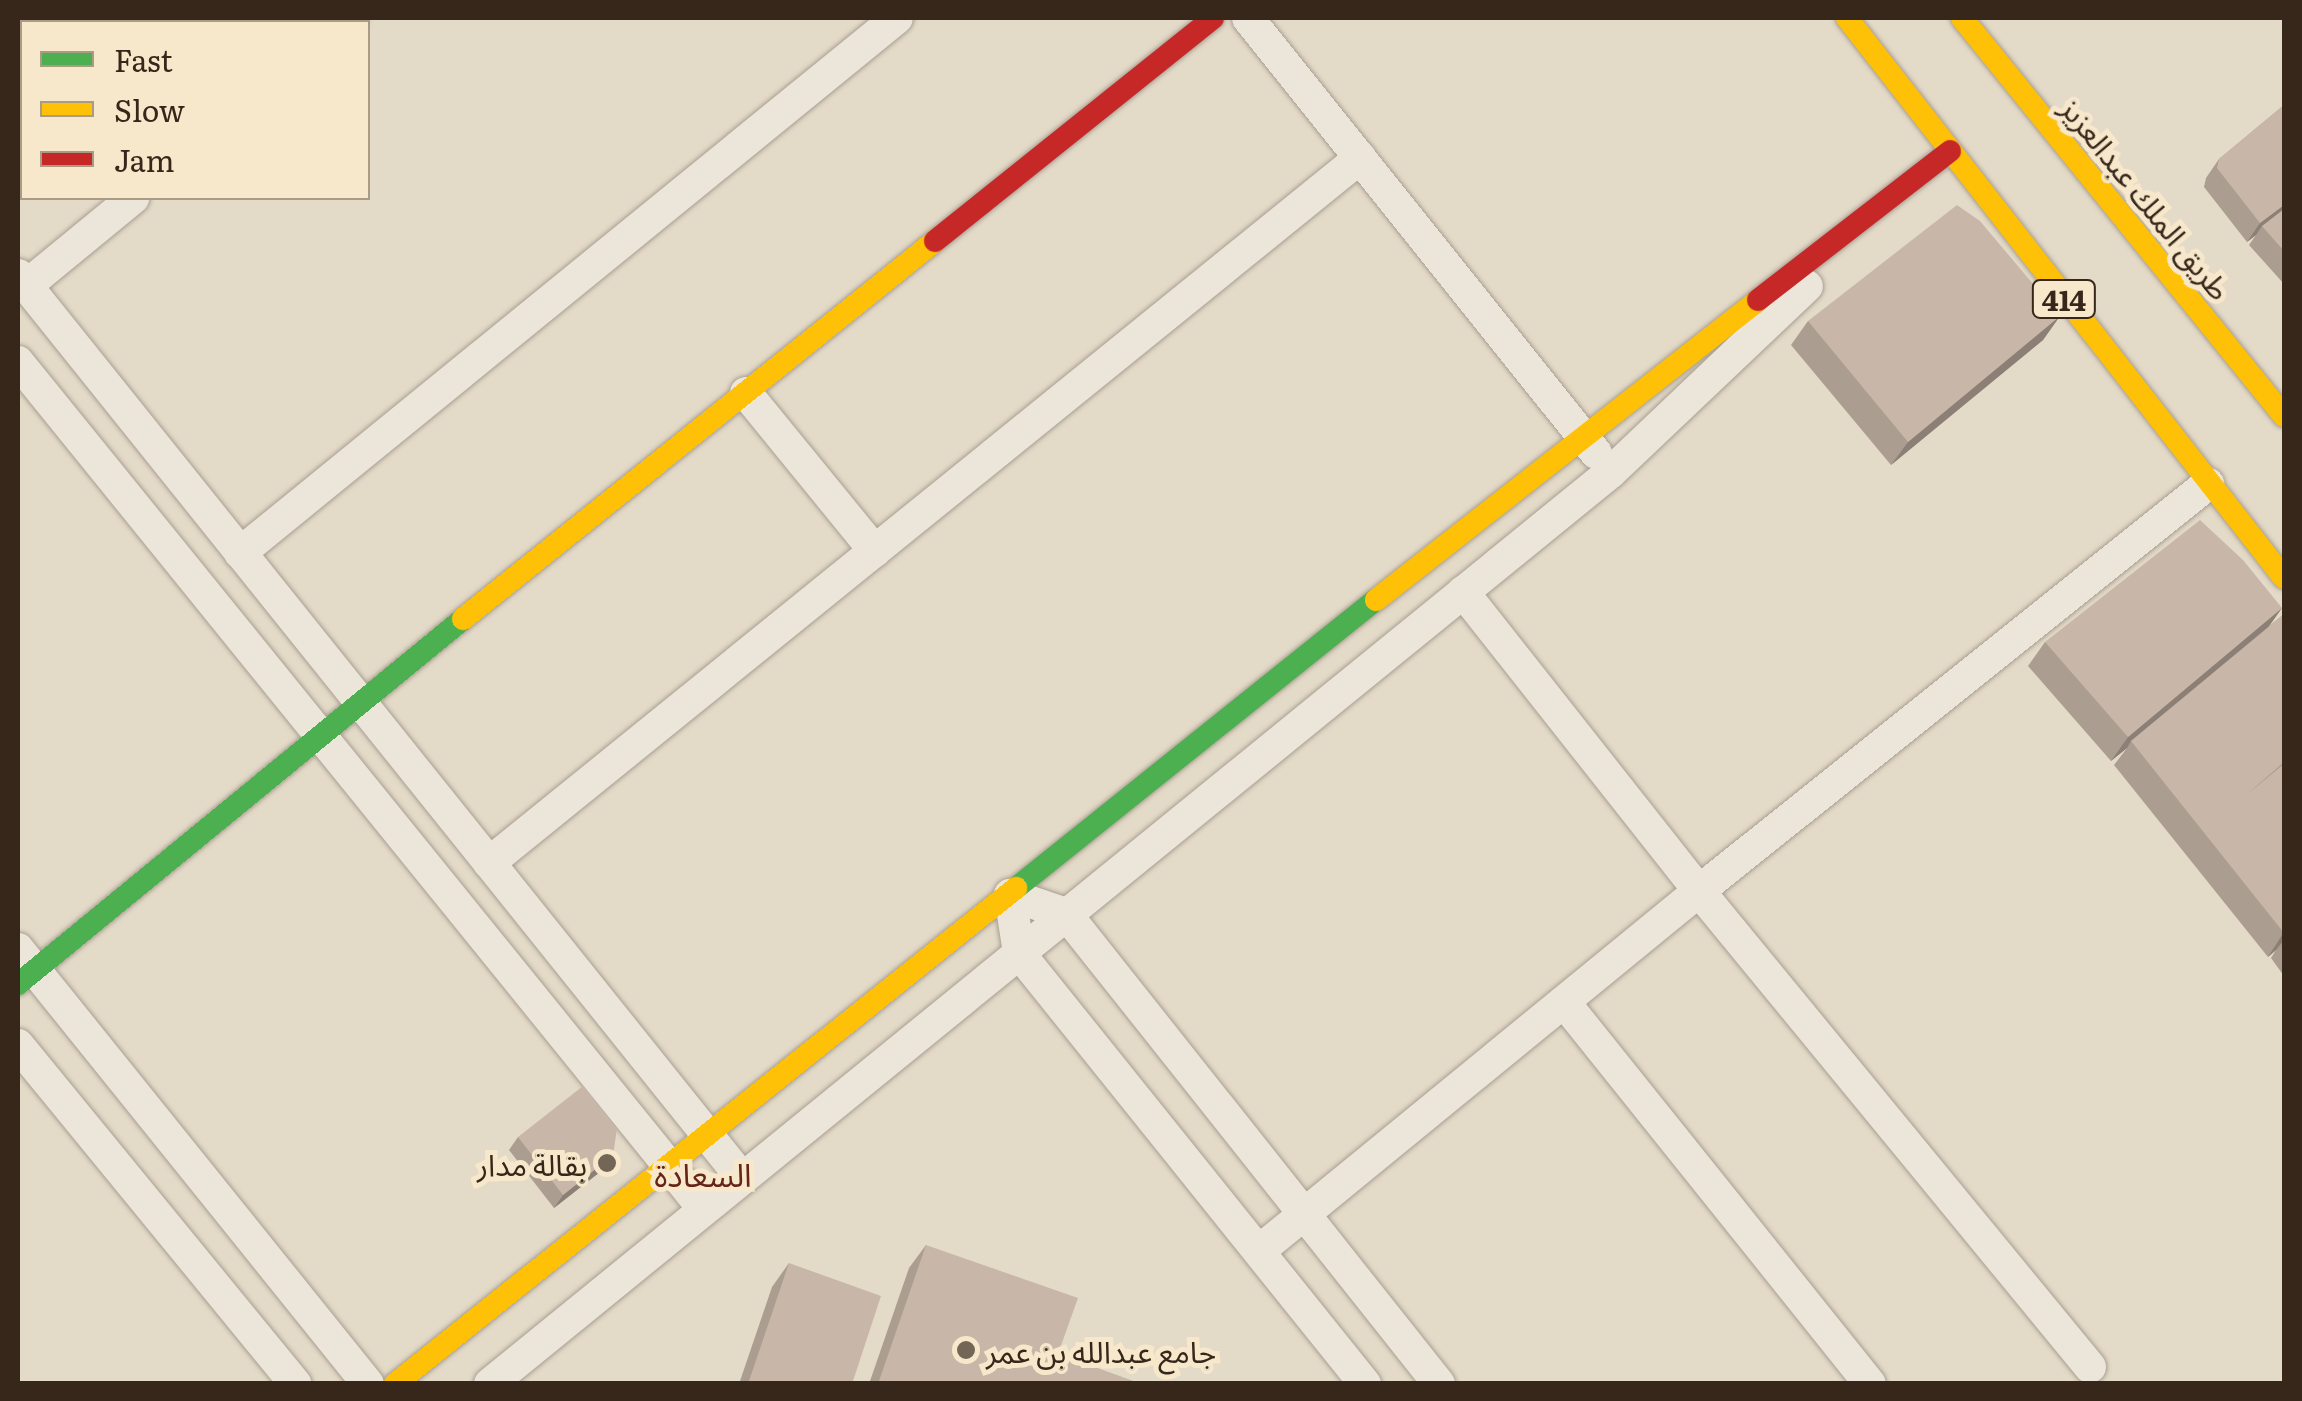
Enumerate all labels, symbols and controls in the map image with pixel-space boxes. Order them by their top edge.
legend [20,20,370,200]
text: Fast [114,37,173,81]
text: Slow [114,87,185,131]
street label: طريق الملك عبدالعزيز [2055,90,2239,306]
text: Jam [114,137,174,181]
road number: 414 [2032,276,2096,322]
place label: بقالة مدار [477,1145,587,1181]
marker: بقالة مدار [596,1152,618,1174]
district label: السعادة [654,1154,752,1192]
place label: جامع عبدالله بن عمر [986,1332,1216,1368]
marker: جامع عبدالله بن عمر [955,1339,977,1361]

